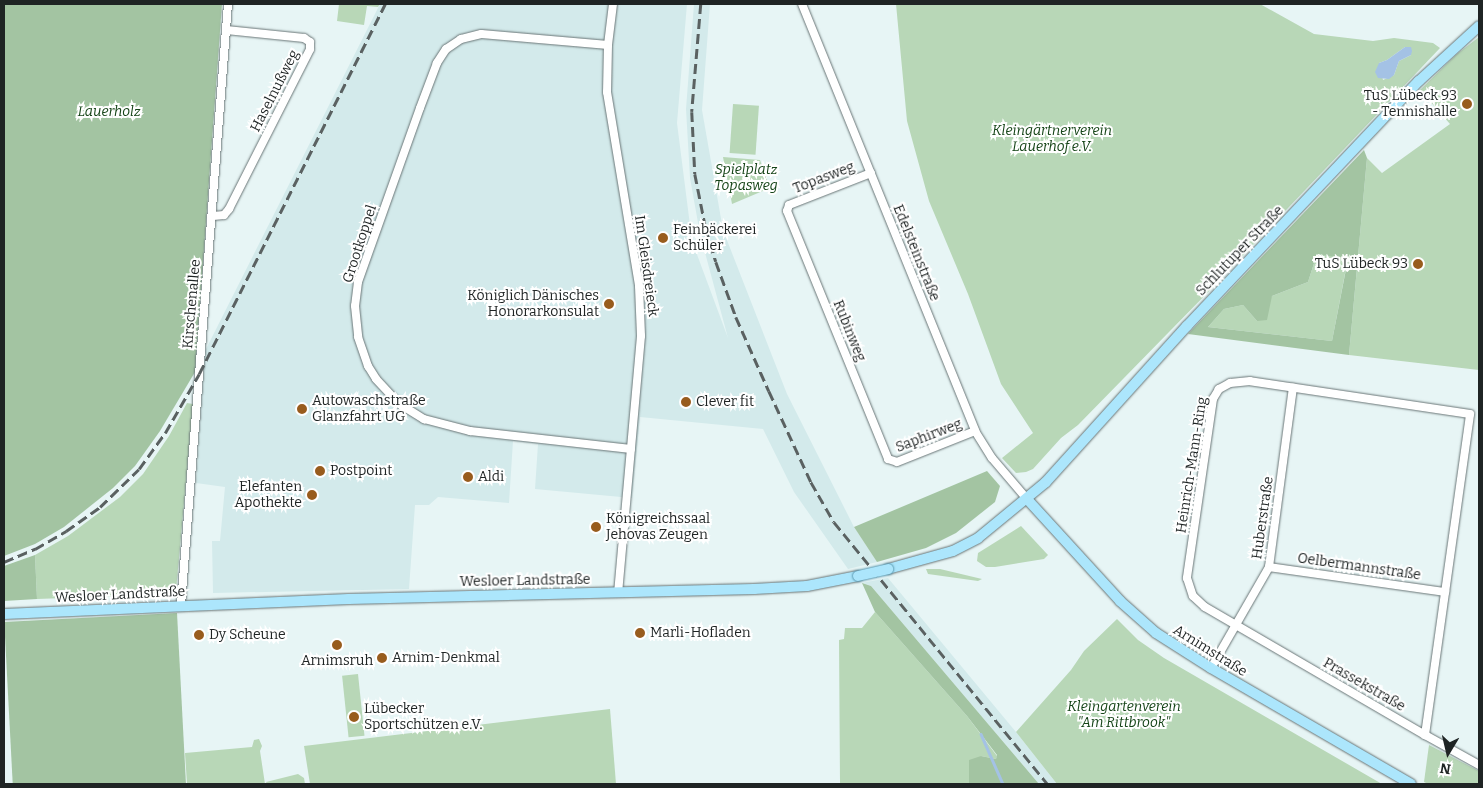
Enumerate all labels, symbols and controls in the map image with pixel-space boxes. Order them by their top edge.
street label: Haselnußweg [247,47,303,135]
place label: TuS Lübeck 93 - Tennishalle [1364,88,1457,120]
marker: TuS Lübeck 93 - Tennishalle [1461,98,1473,110]
park label: Lauerholz [78,104,140,120]
park label: Kleingärtnerverein Lauerhof e.V. [992,123,1112,156]
street label: Topasweg [791,159,857,197]
park label: Spielplatz Topasweg [714,162,778,194]
street label: Edelsteinstraße [889,202,943,304]
street label: Grootkoppel [339,203,381,285]
street label: Schlutuper Straße [1193,203,1287,299]
street label: Im Gleisdreieck [631,214,661,318]
place label: Feinbäckerei Schüler [673,222,756,254]
marker: Feinbäckerei Schüler [657,232,669,244]
place label: TuS Lübeck 93 [1315,256,1408,272]
marker: TuS Lübeck 93 [1412,258,1424,270]
street label: Kirschenallee [180,259,204,349]
place label: Königlich Dänisches Honorarkonsulat [467,288,599,321]
marker: Königlich Dänisches Honorarkonsulat [603,298,615,310]
street label: Rubinweg [829,298,869,364]
place label: Autowaschstraße Glanzfahrt UG [312,393,426,426]
place label: Clever fit [696,394,754,410]
marker: Clever fit [680,396,692,408]
street label: Heinrich-Mann-Ring [1173,396,1211,534]
marker: Autowaschstraße Glanzfahrt UG [296,403,308,415]
street label: Saphirweg [893,416,965,456]
place label: Postpoint [330,463,392,479]
marker: Postpoint [314,465,326,477]
place label: Aldi [478,469,504,485]
marker: Aldi [462,471,474,483]
street label: Huberstraße [1249,476,1277,560]
place label: Elefanten Apothekte [234,479,302,512]
marker: Elefanten Apothekte [306,489,318,501]
place label: Königreichssaal Jehovas Zeugen [606,511,710,544]
marker: Königreichssaal Jehovas Zeugen [590,521,602,533]
street label: Oelbermannstraße [1296,550,1422,584]
street label: Wesloer Landstraße [460,571,590,591]
street label: Wesloer Landstraße [54,583,186,607]
street label: Arnimstraße [1170,622,1250,680]
place label: Marli-Hofladen [650,625,751,641]
place label: Dy Scheune [209,627,286,643]
marker: Marli-Hofladen [634,627,646,639]
marker: Dy Scheune [193,629,205,641]
marker: Arnimsruh [331,639,343,651]
place label: Arnim-Denkmal [392,650,500,666]
marker: Arnim-Denkmal [376,652,388,664]
place label: Arnimsruh [301,653,373,669]
street label: Prassekstraße [1320,655,1408,715]
park label: Kleingartenverein "Am Rittbrook" [1067,699,1181,732]
place label: Lübecker Sportschützen e.V. [364,701,482,734]
marker: Lübecker Sportschützen e.V. [348,711,360,723]
north arrow [1423,728,1473,778]
text: N [1439,759,1452,778]

